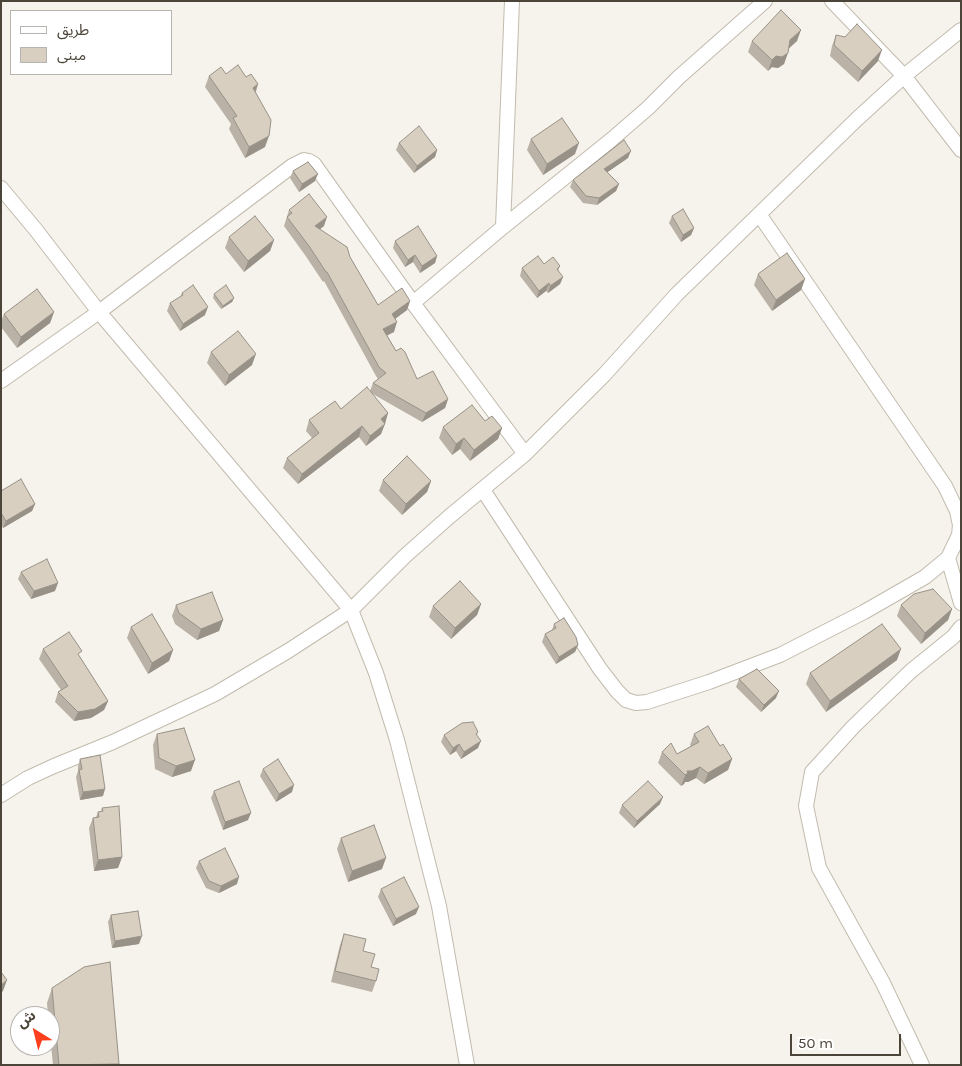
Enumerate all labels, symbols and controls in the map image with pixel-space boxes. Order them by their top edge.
legend [10,10,172,75]
text: طريق [57,21,89,39]
text: مبنى [57,46,86,64]
north arrow [10,1006,60,1056]
text: ش [14,1007,39,1032]
scale bar [792,1024,903,1056]
text: 50 m [798,1034,833,1052]

